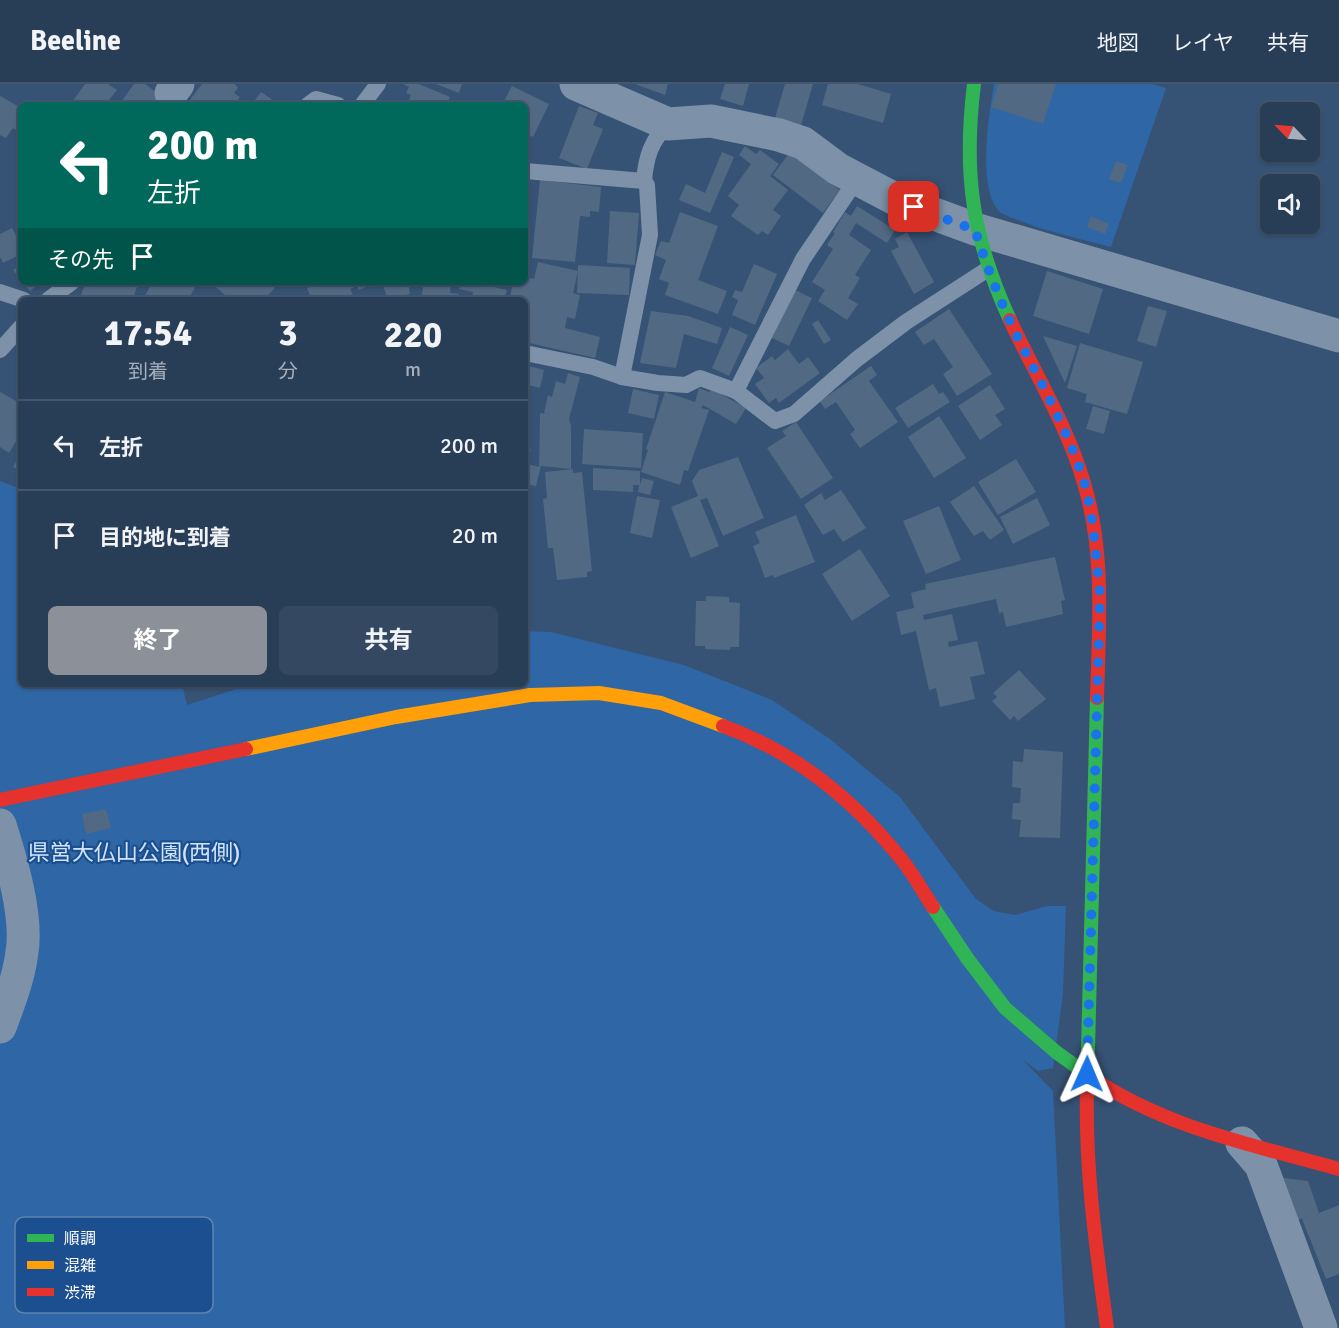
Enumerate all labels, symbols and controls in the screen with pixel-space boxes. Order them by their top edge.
text: Beeline [30,24,121,58]
text: 地図 [1097,30,1139,56]
text: レイヤ [1172,30,1234,56]
text: 共有 [1267,30,1309,56]
north arrow [1260,102,1320,162]
map controls [1260,102,1320,234]
text: 200 m [147,120,258,171]
icon: left [48,126,126,204]
button: sound [1260,174,1320,234]
text: 左折 [147,177,201,210]
pin [888,181,939,232]
icon: arrive [897,190,930,223]
icon: arrive [126,240,159,273]
text: その先 [48,246,114,273]
text: 17:54 [104,311,192,356]
text: 3 [278,311,298,356]
text: 220 [384,313,442,358]
text: m [405,357,421,382]
text: 到着 [128,359,168,384]
text: 分 [278,359,298,384]
icon: left [48,429,81,462]
text: 200 m [440,432,498,459]
text: 左折 [99,434,143,461]
icon: arrive [48,519,81,552]
text: 20 m [452,522,498,549]
text: 目的地に到着 [99,524,231,551]
button: 終了 [48,606,267,675]
button: 共有 [279,606,498,675]
park label: 県営大仏山公園(西側) [28,839,240,866]
position arrow [1055,1042,1119,1106]
legend [15,1217,213,1313]
text: 順調 [64,1229,96,1249]
text: 混雑 [64,1256,96,1276]
text: 渋滞 [64,1283,96,1303]

